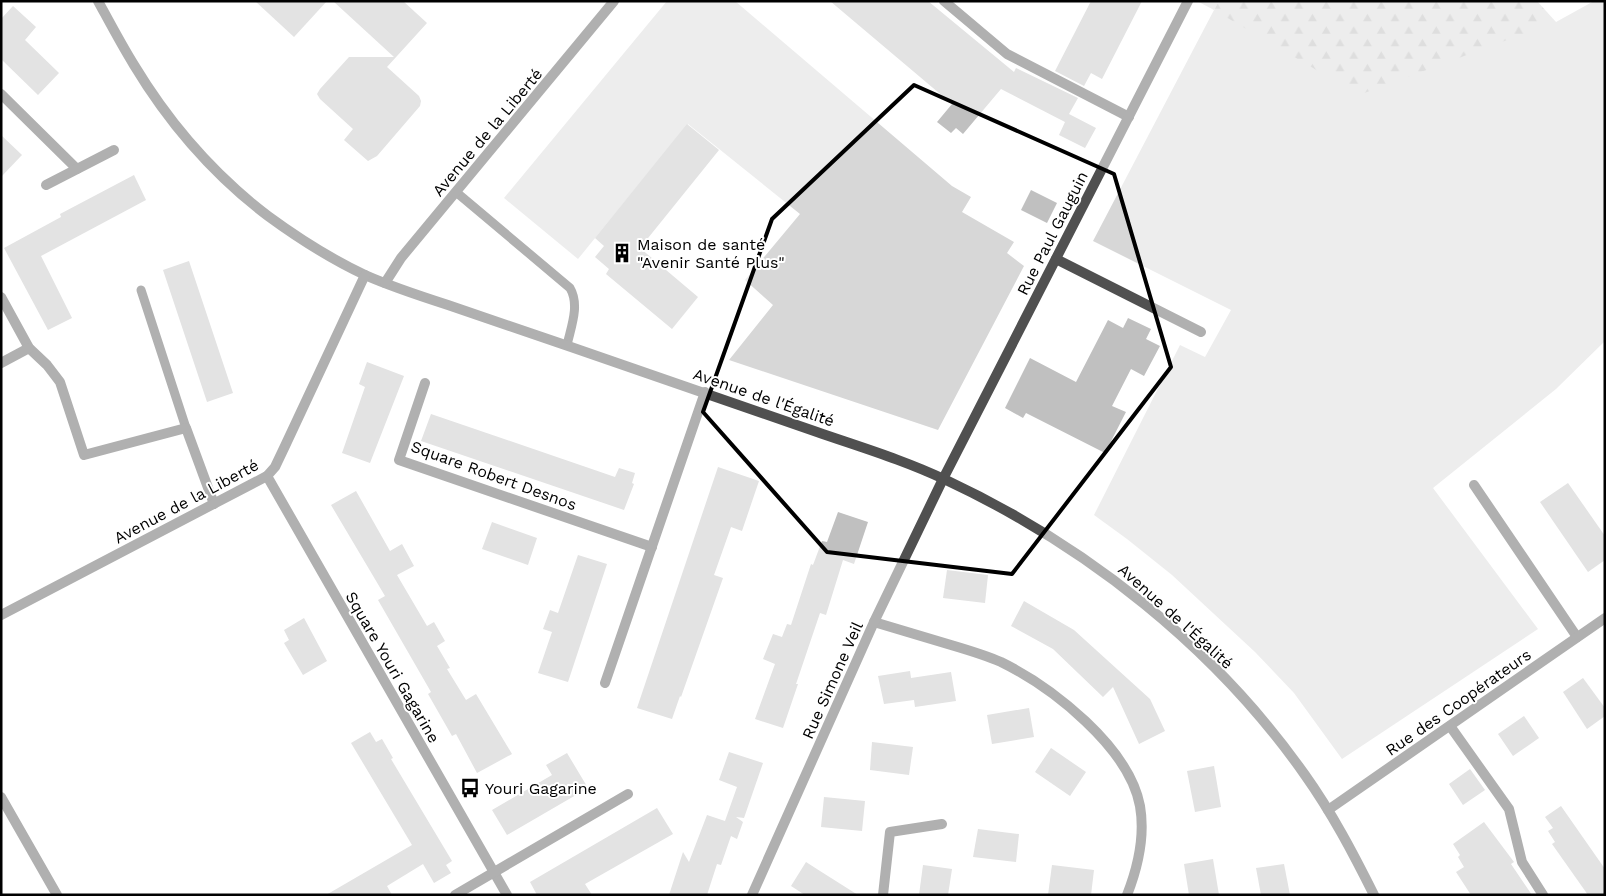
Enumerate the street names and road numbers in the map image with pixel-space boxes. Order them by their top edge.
street label: Avenue de la Liberté [428,65,546,200]
street label: Rue Paul Gauguin [1013,168,1092,298]
street label: Avenue de l'Égalité [691,364,837,431]
street label: Square Robert Desnos [408,437,579,514]
street label: Avenue de la Liberté [111,455,262,548]
street label: Avenue de l'Égalité [1114,560,1237,673]
street label: Square Youri Gagarine [341,588,444,746]
street label: Rue Simone Veil [798,619,867,742]
street label: Rue des Coopérateurs [1382,645,1535,760]

